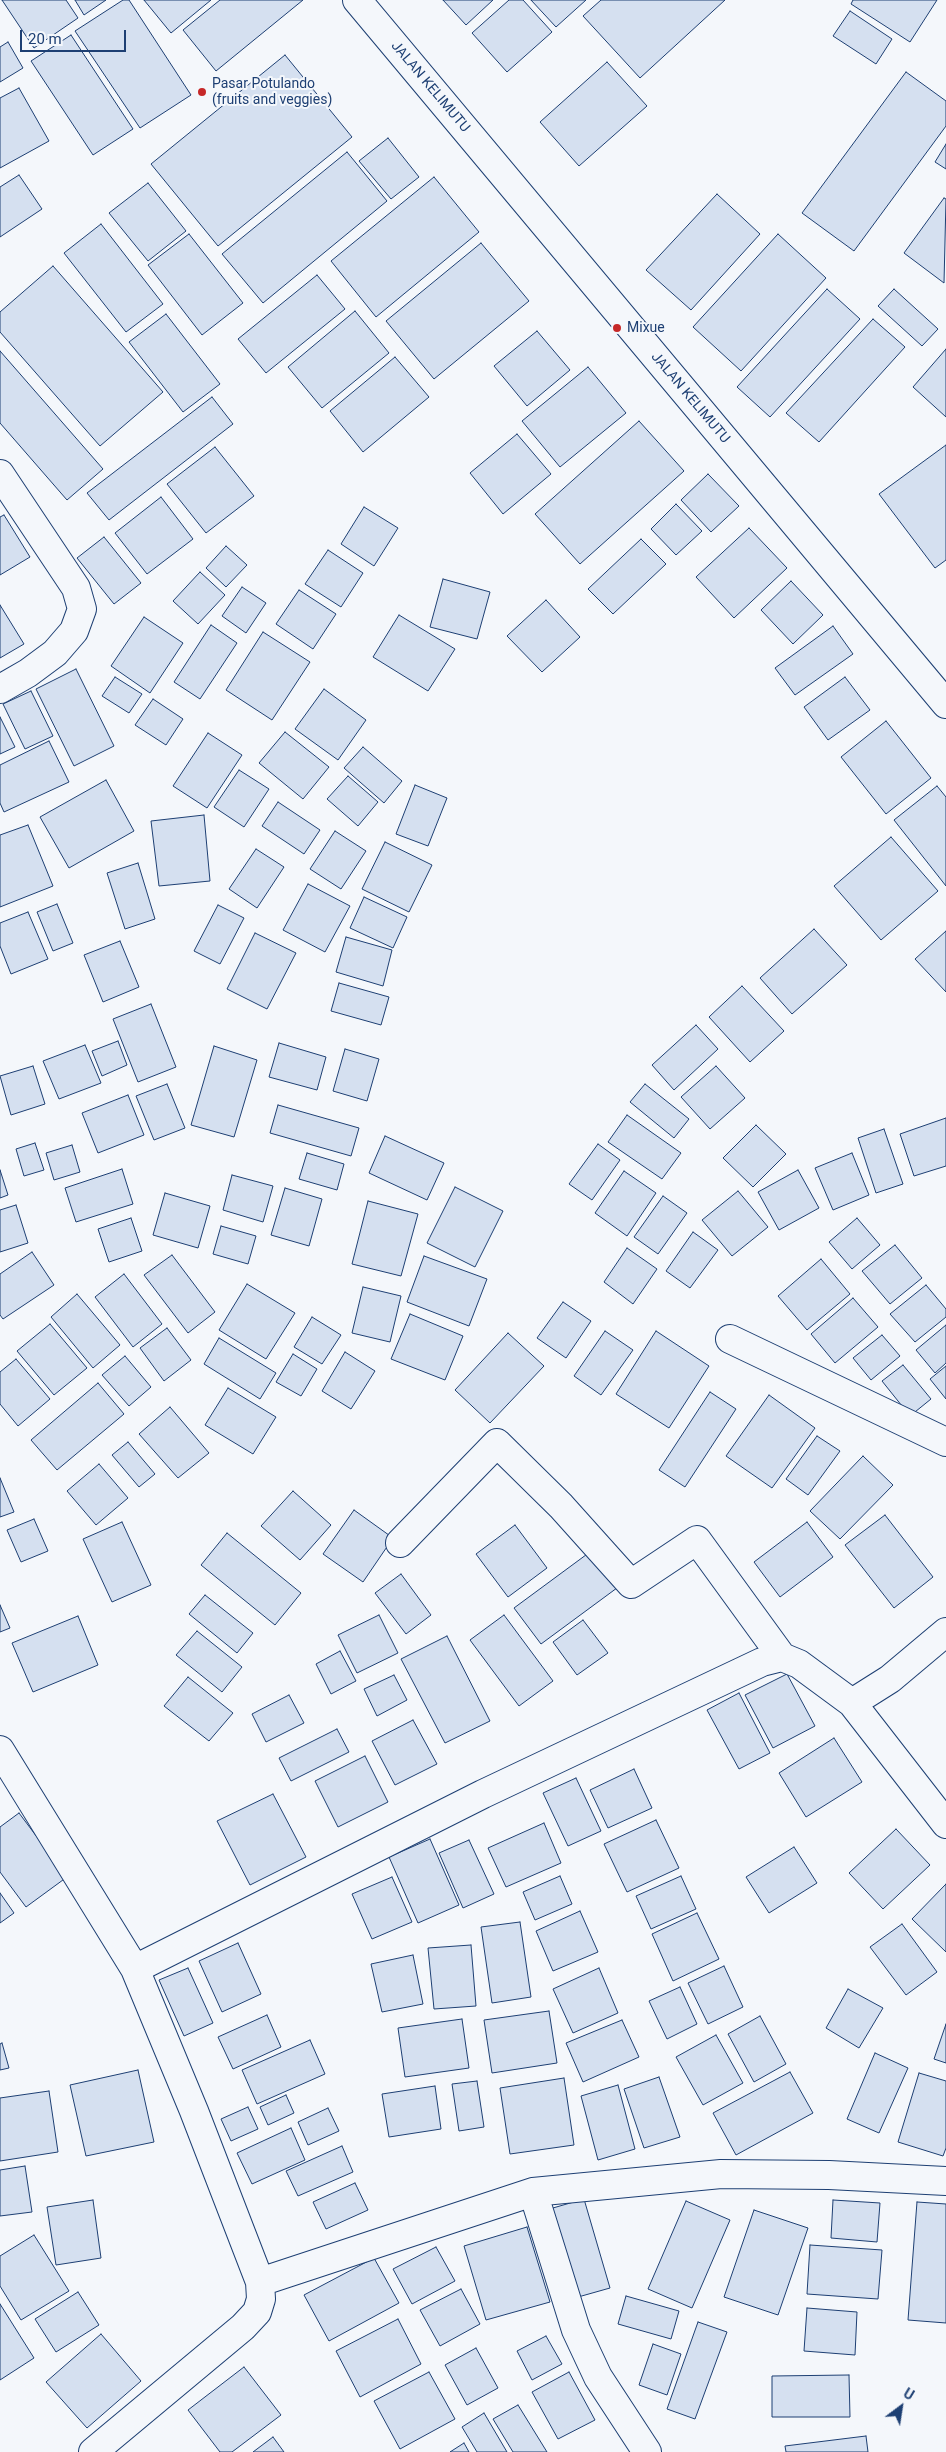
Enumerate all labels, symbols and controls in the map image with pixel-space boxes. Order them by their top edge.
scale bar [22,20,129,52]
text: 20 m [28,30,62,48]
street label: JALAN KELIMUTU [387,38,473,136]
place label: Pasar Potulando (fruits and veggies) [212,76,332,108]
marker: Pasar Potulando (fruits and veggies) [196,86,208,98]
place label: Mixue [627,320,665,336]
marker: Mixue [611,322,623,334]
street label: JALAN KELIMUTU [647,349,733,447]
north arrow [876,2382,926,2432]
text: U [901,2385,917,2403]

